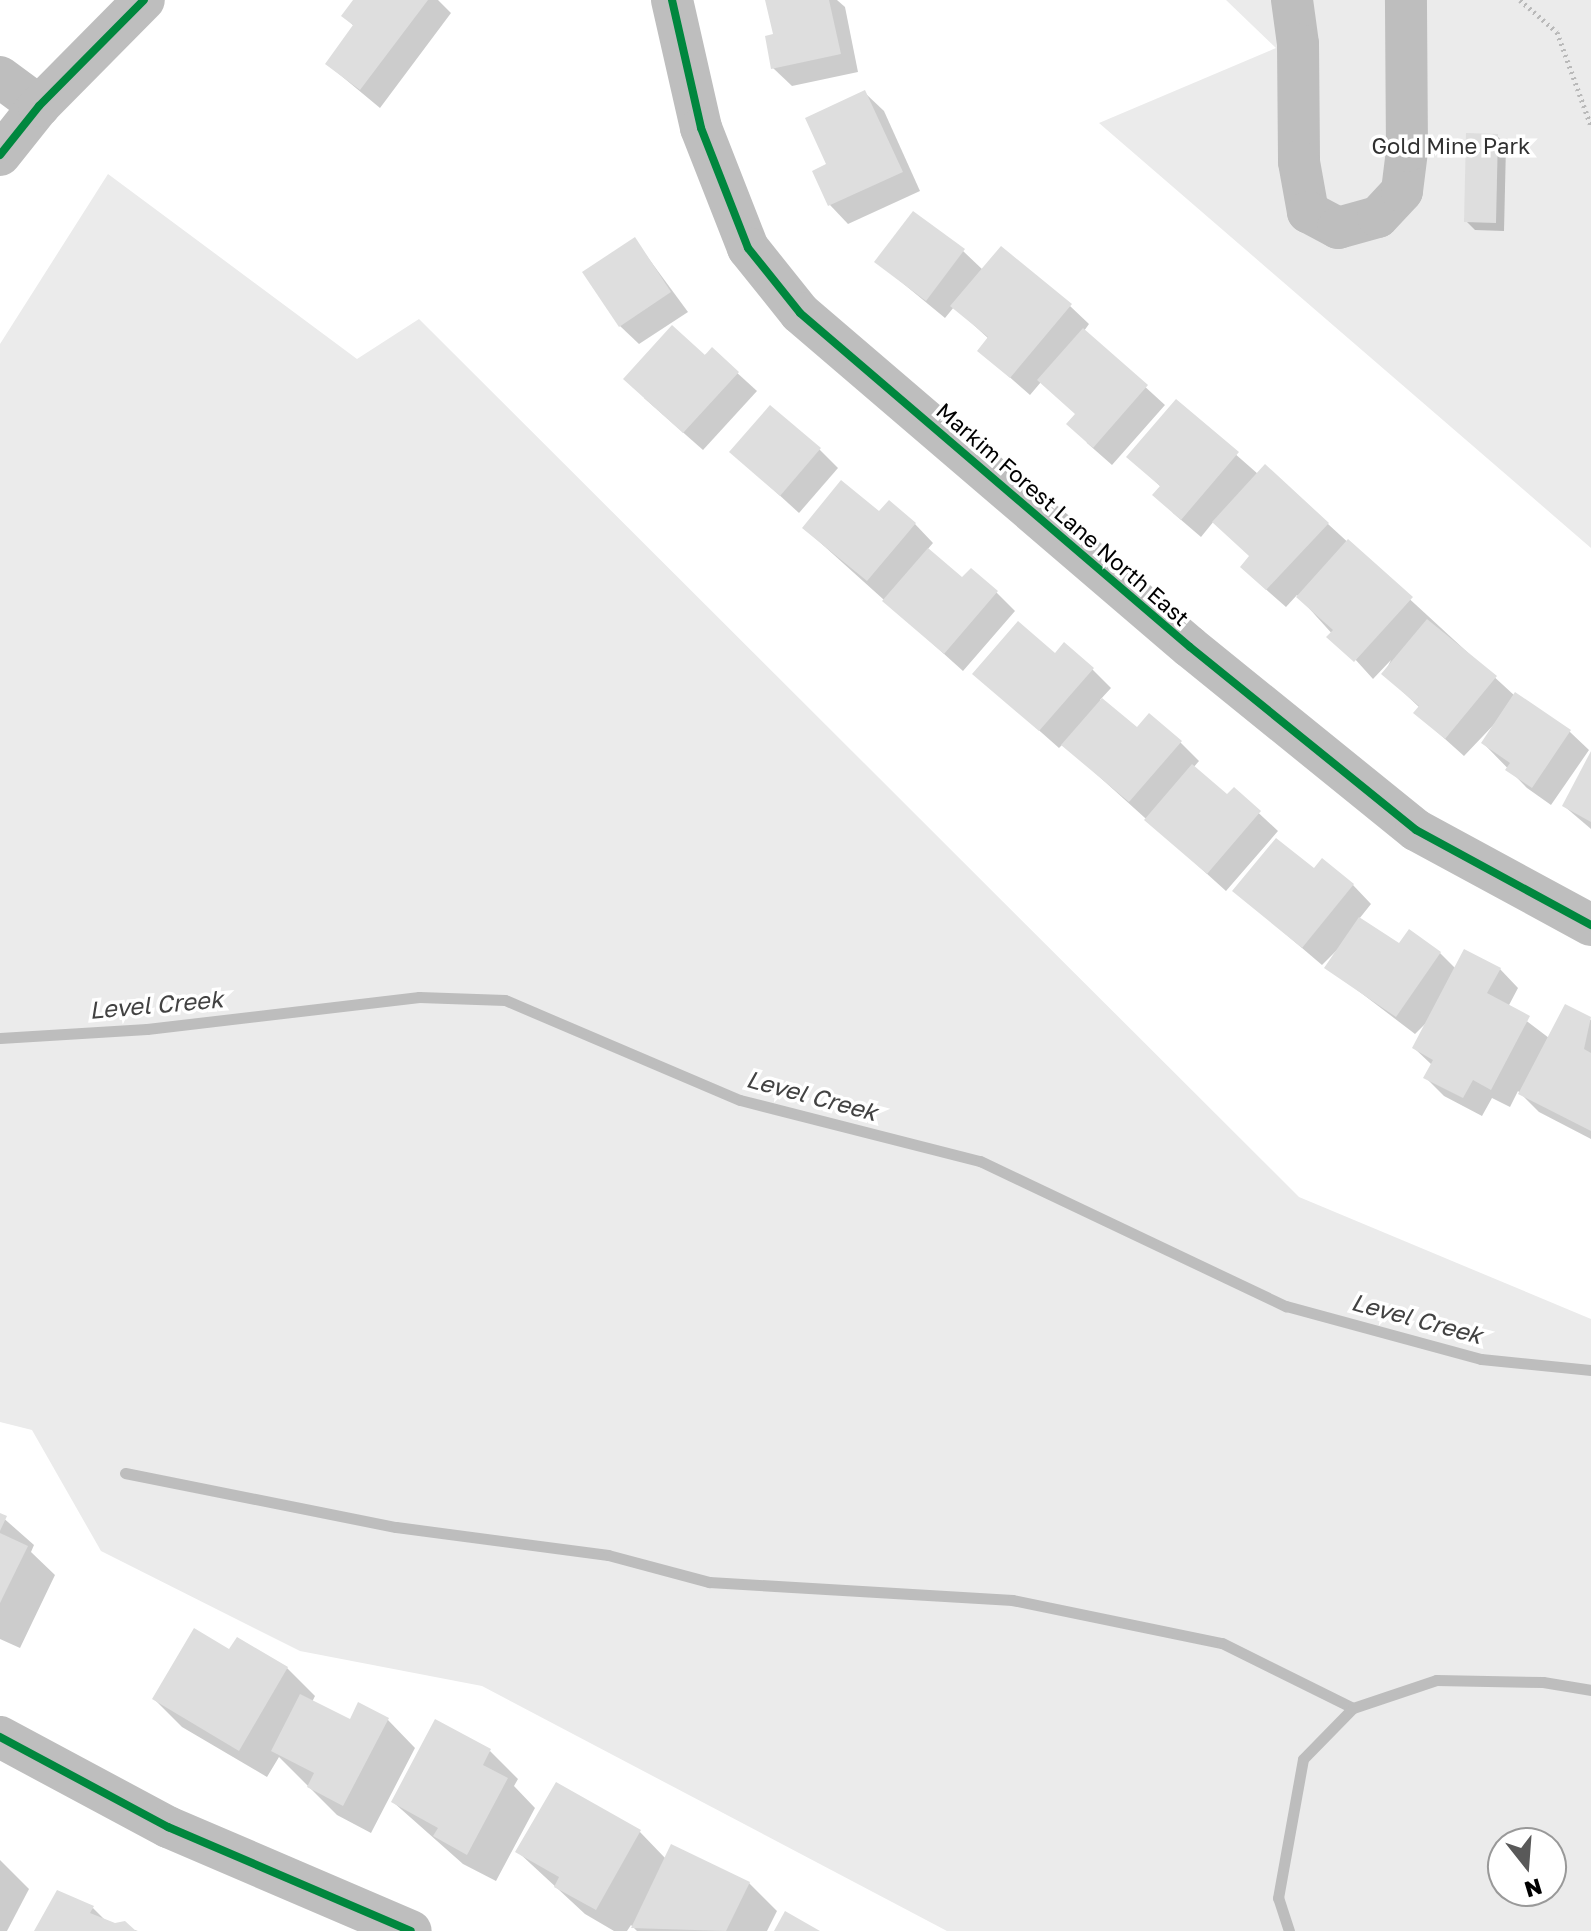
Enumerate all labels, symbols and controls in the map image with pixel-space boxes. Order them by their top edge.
park label: Gold Mine Park [1372,133,1530,159]
street label: Markim Forest Lane North East [931,397,1195,631]
water label: Level Creek [88,984,224,1024]
water label: Level Creek [743,1064,881,1126]
water label: Level Creek [1348,1287,1486,1349]
north arrow [1487,1827,1567,1907]
text: N [1522,1873,1546,1904]

